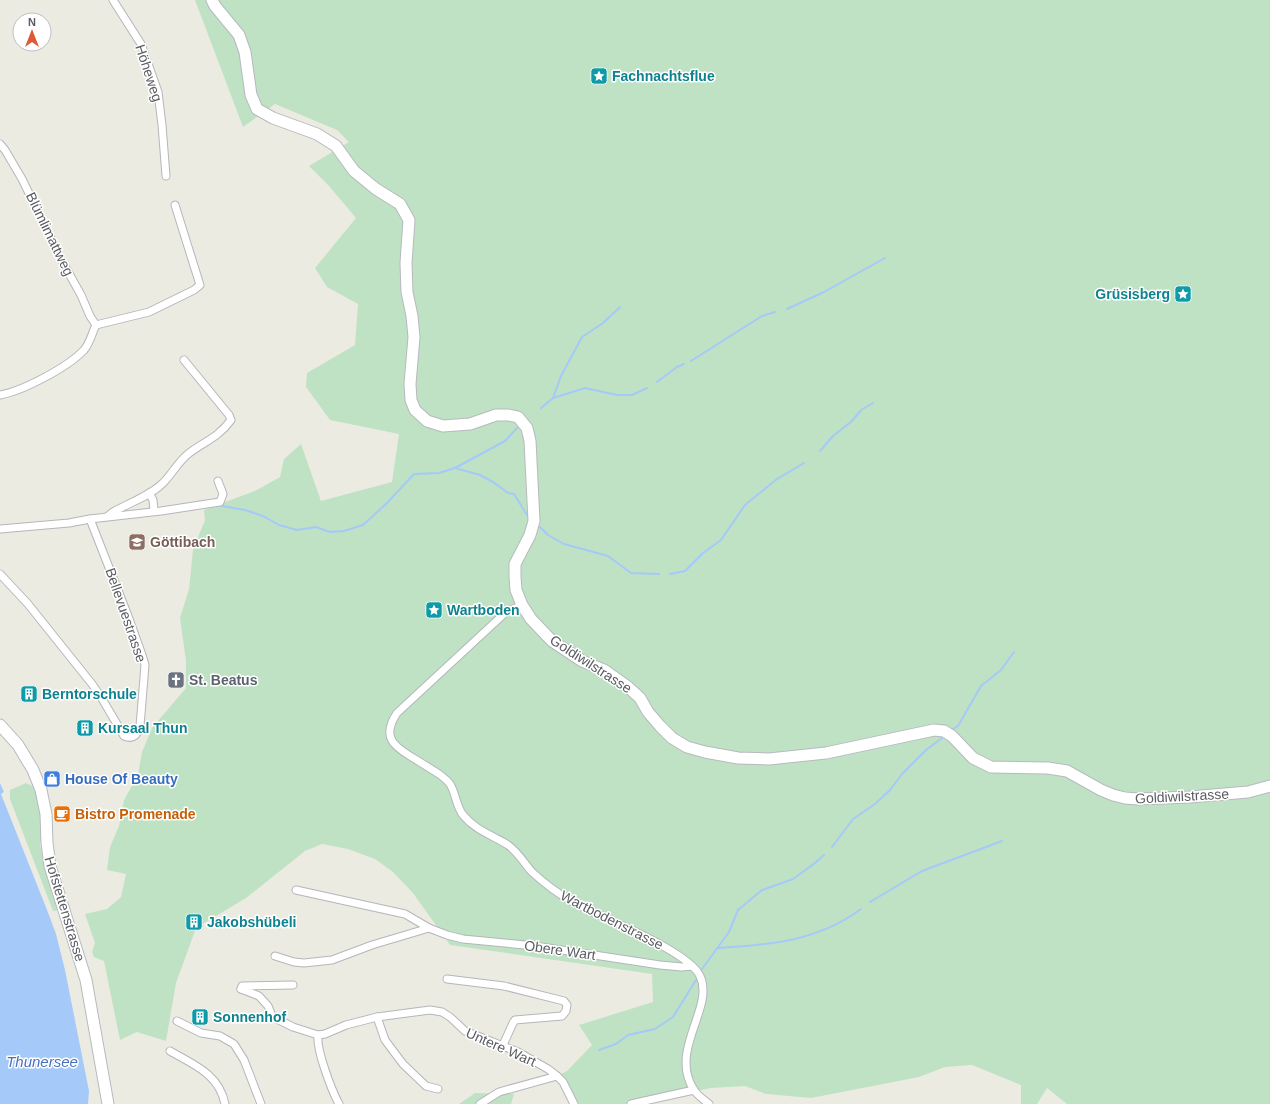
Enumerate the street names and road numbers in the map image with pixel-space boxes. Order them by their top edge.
street label: Höheweg [132,42,166,104]
street label: Blümlimattweg [23,190,77,278]
street label: Bellevuestrasse [102,566,150,665]
street label: Goldiwilstrasse [547,632,635,696]
street label: Goldiwilstrasse [1135,786,1230,806]
street label: Hofstettenstrasse [41,855,89,964]
street label: Wartbodenstrasse [558,887,666,953]
street label: Obere Wart [523,937,597,963]
street label: Untere Wart [464,1024,539,1070]

